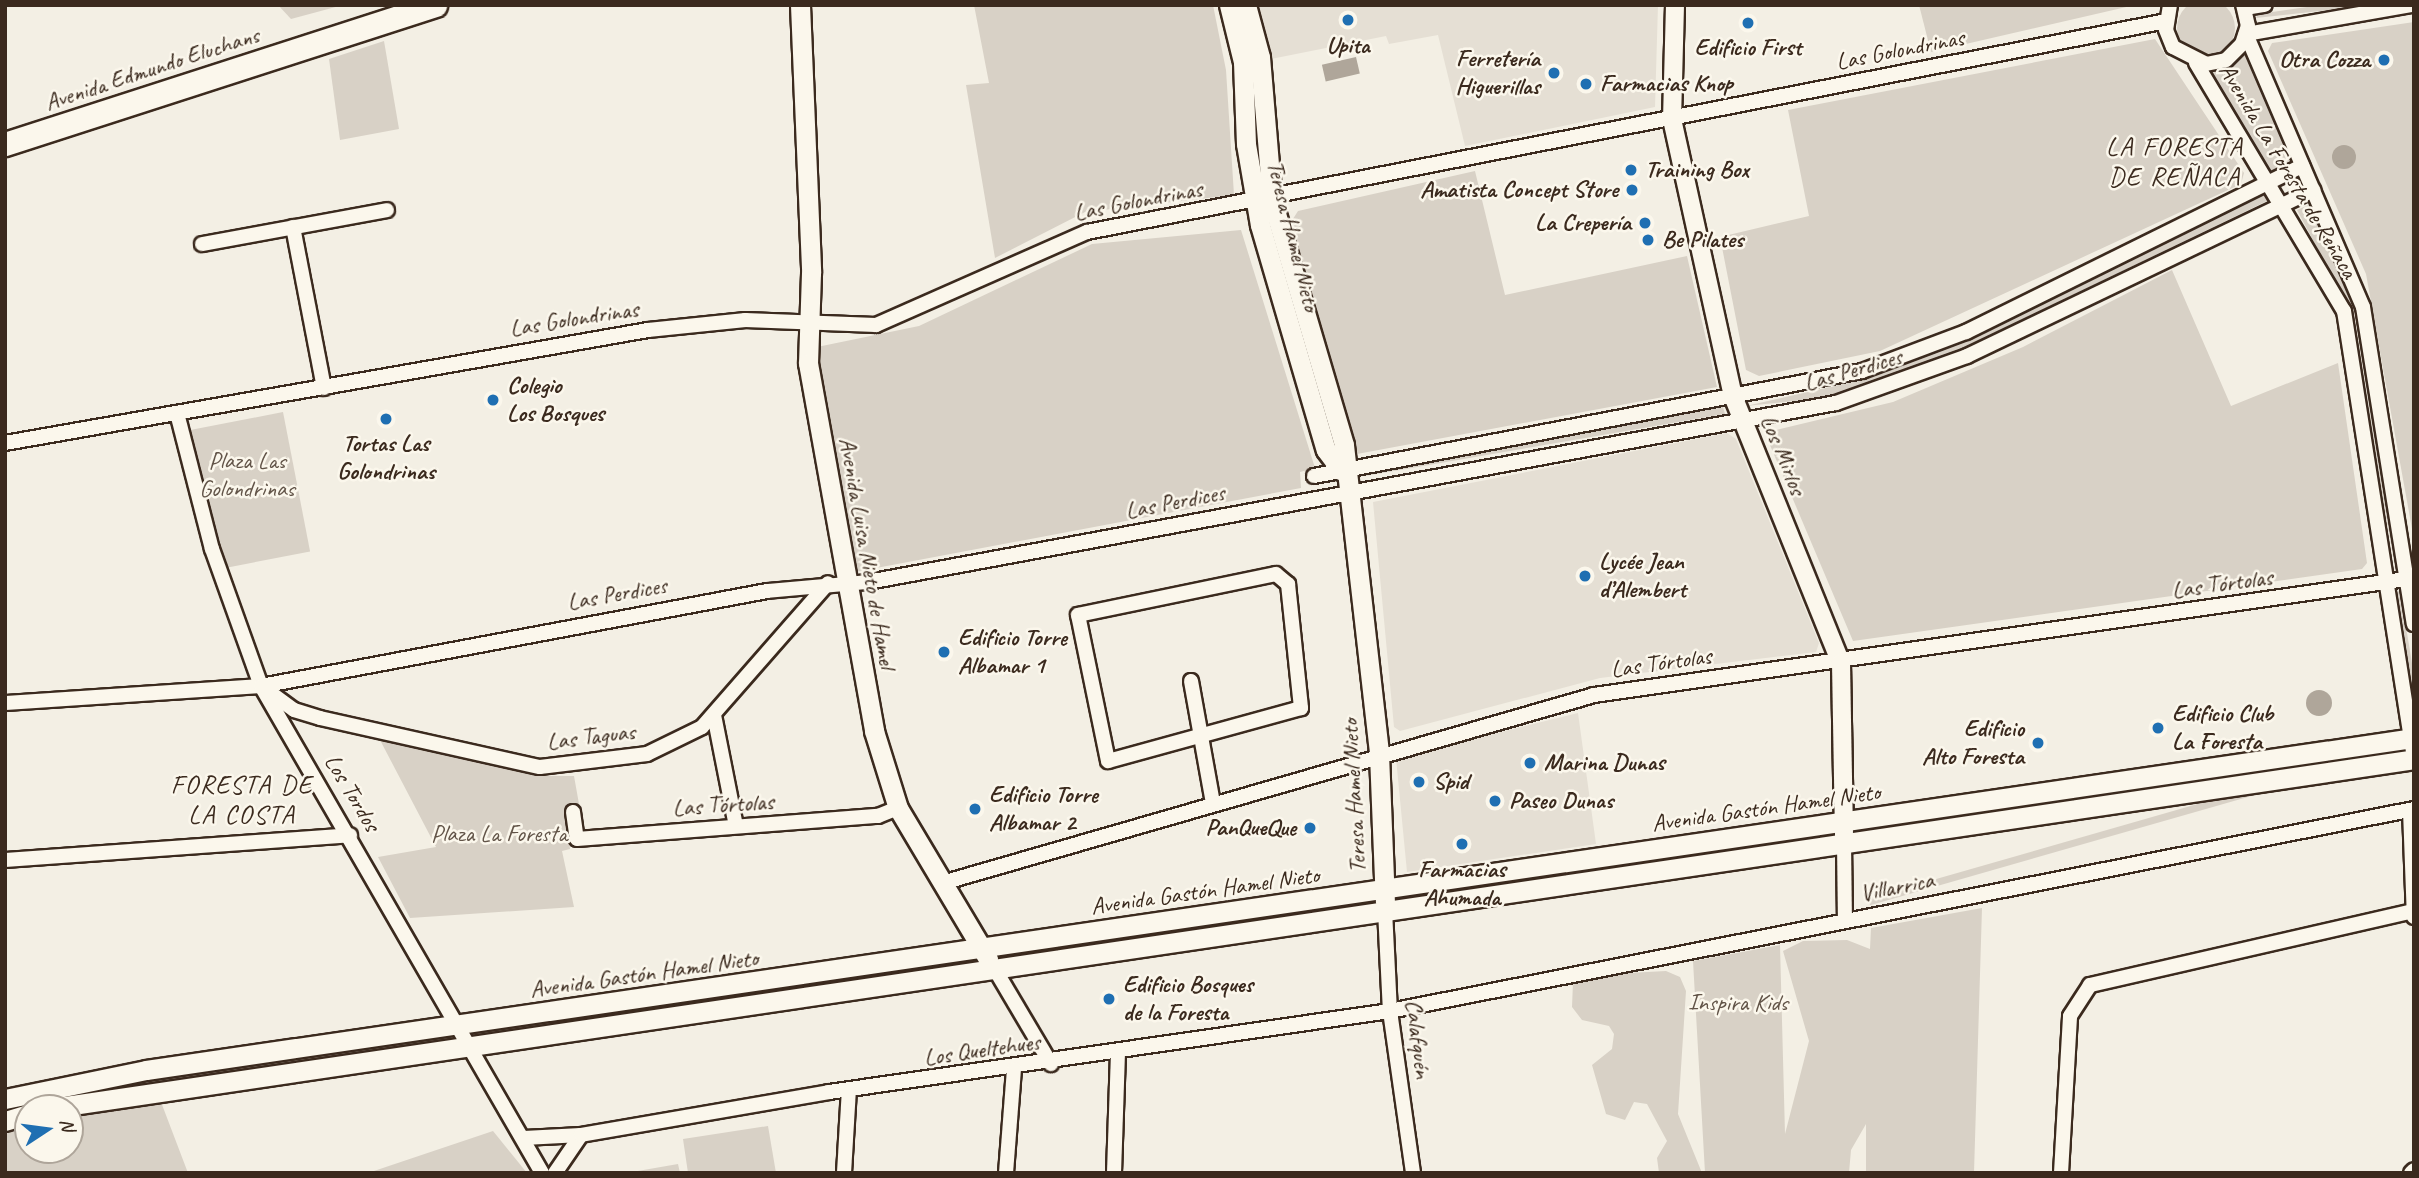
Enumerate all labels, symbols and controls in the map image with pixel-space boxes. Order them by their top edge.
marker: Upita [1340,12,1356,28]
marker: Edificio First [1740,15,1756,31]
street label: Avenida Edmundo Eluchans [42,21,262,117]
street label: Las Golondrinas [1833,23,1967,77]
place label: Upita [1326,32,1370,60]
place label: Edificio First [1694,34,1802,62]
place label: Ferretería Higuerillas [1456,45,1540,101]
place label: Otra Cozza [2279,46,2370,74]
marker: Otra Cozza [2376,52,2392,68]
street label: Avenida La Foresta de Reñaca [2213,59,2363,283]
marker: Ferretería Higuerillas [1546,65,1562,81]
place label: Farmacias Knop [1600,70,1733,98]
marker: Farmacias Knop [1578,76,1594,92]
district label: LA FORESTA DE REÑACA [2107,131,2243,192]
place label: Training Box [1645,156,1749,184]
street label: Teresa Hamel Nieto [1260,157,1326,315]
marker: Training Box [1623,162,1639,178]
street label: Las Golondrinas [1071,174,1205,228]
place label: Amatista Concept Store [1420,176,1618,204]
marker: Amatista Concept Store [1624,182,1640,198]
place label: La Crepería [1535,209,1631,237]
marker: La Crepería [1637,215,1653,231]
place label: Be Pilates [1662,226,1743,254]
marker: Be Pilates [1640,232,1656,248]
street label: Las Golondrinas [507,295,641,343]
street label: Las Perdices [1801,342,1905,398]
place label: Colegio Los Bosques [507,372,604,428]
marker: Colegio Los Bosques [485,392,501,408]
marker: Tortas Las Golondrinas [378,411,394,427]
street label: Los Mirlos [1754,411,1812,499]
place label: Tortas Las Golondrinas [337,430,435,486]
street label: Avenida Luisa Nieto de Hamel [832,434,902,672]
park label: Plaza Las Golondrinas [199,447,295,503]
street label: Las Perdices [1123,478,1227,526]
place label: Lycée Jean d’Alembert [1599,548,1686,604]
street label: Las Tórtolas [2170,563,2274,605]
marker: Lycée Jean d’Alembert [1577,568,1593,584]
street label: Las Perdices [565,571,669,617]
place label: Edificio Torre Albamar 1 [958,624,1067,680]
street label: Las Tórtolas [1609,642,1713,684]
marker: Edificio Torre Albamar 1 [936,644,952,660]
place label: Edificio Club La Foresta [2172,700,2273,756]
place label: Edificio Alto Foresta [1923,715,2024,771]
street label: Las Taguas [545,717,637,757]
street label: Teresa Hamel Nieto [1336,718,1372,874]
marker: Edificio Club La Foresta [2150,720,2166,736]
marker: Edificio Alto Foresta [2030,735,2046,751]
street label: Los Tordos [318,749,386,837]
place label: Marina Dunas [1544,749,1665,777]
marker: Marina Dunas [1522,755,1538,771]
place label: Spid [1433,768,1468,796]
district label: FORESTA DE LA COSTA [172,769,312,830]
marker: Spid [1411,774,1427,790]
street label: Avenida Gastón Hamel Nieto [1650,778,1882,838]
place label: Edificio Torre Albamar 2 [989,781,1098,837]
street label: Las Tórtolas [672,787,774,823]
place label: Paseo Dunas [1509,787,1613,815]
marker: Paseo Dunas [1487,793,1503,809]
marker: Edificio Torre Albamar 2 [967,801,983,817]
place label: PanQueQue [1206,814,1296,842]
park label: Plaza La Foresta [431,820,567,848]
marker: PanQueQue [1302,820,1318,836]
marker: Farmacias Ahumada [1454,836,1470,852]
place label: Farmacias Ahumada [1418,856,1506,912]
street label: Avenida Gastón Hamel Nieto [1089,861,1321,921]
street label: Villarrica [1858,866,1936,908]
street label: Avenida Gastón Hamel Nieto [528,944,760,1004]
place label: Edificio Bosques de la Foresta [1123,971,1253,1027]
park label: Inspira Kids [1688,989,1788,1017]
marker: Edificio Bosques de la Foresta [1101,991,1117,1007]
street label: Calafquén [1399,998,1437,1080]
street label: Los Queltehues [922,1028,1042,1072]
north arrow [14,1094,84,1164]
text: N [54,1116,81,1133]

